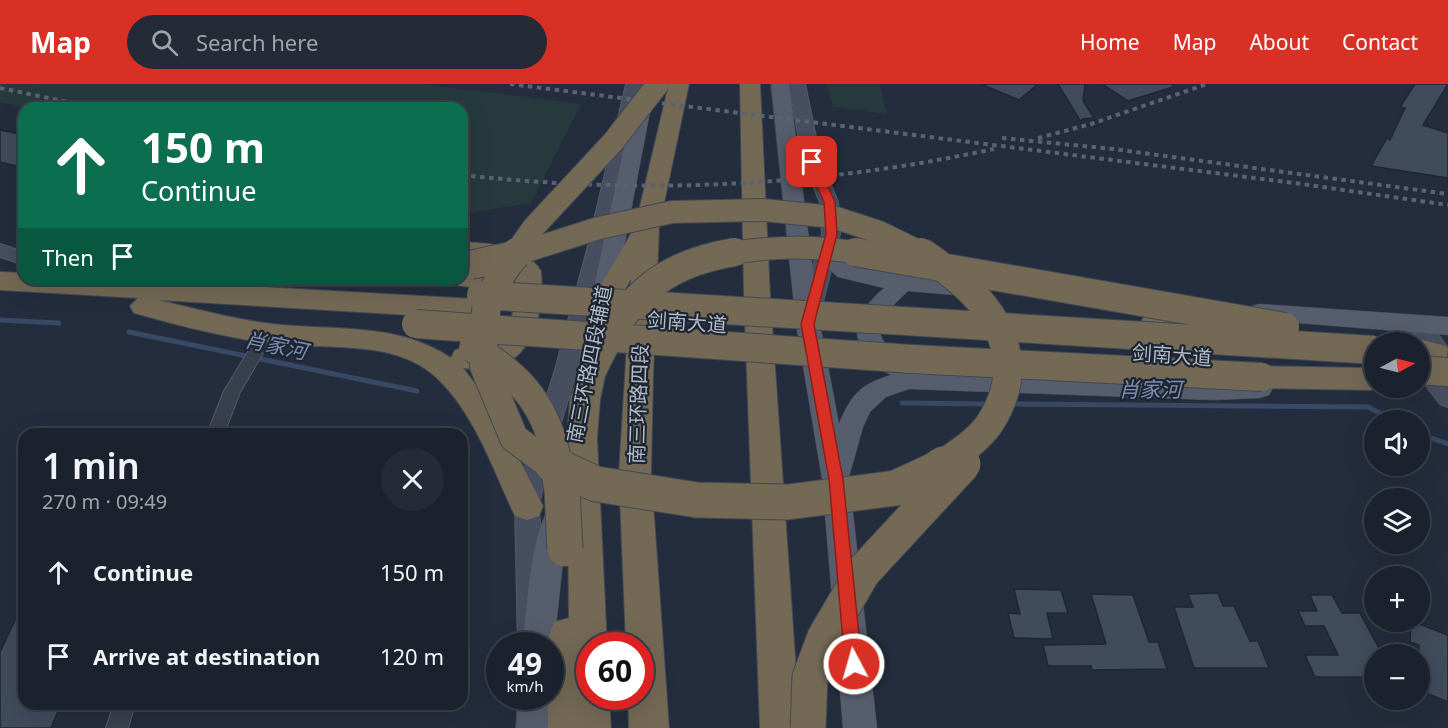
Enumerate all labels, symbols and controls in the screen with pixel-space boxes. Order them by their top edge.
search box [127,15,547,69]
text: Map [30,23,91,61]
icon: search [148,26,181,59]
text: Search here [196,27,318,57]
text: Home [1080,28,1140,56]
text: Map [1173,28,1216,56]
text: About [1249,28,1309,56]
text: Contact [1342,28,1418,56]
text: 150 m [141,118,265,175]
icon: ahead [42,126,120,204]
pin [786,136,837,187]
icon: arrive [795,145,828,178]
text: Continue [141,172,256,209]
icon: arrive [106,240,139,273]
text: Then [42,242,94,272]
street label: 南三环路四段辅道 [560,283,618,445]
street label: 剑南大道 [646,306,728,338]
water label: 肖家河 [242,325,314,366]
north arrow [1364,332,1430,398]
map controls [1364,332,1430,710]
street label: 剑南大道 [1131,339,1213,371]
street label: 南三环路四段 [622,344,654,464]
water label: 肖家河 [1119,375,1185,403]
button: sound [1364,410,1430,476]
text: 1 min [42,441,140,490]
button: close [381,448,444,511]
text: 270 m · 09:49 [42,488,167,515]
button: layers [1364,488,1430,554]
icon: ahead [42,556,75,589]
text: Continue [93,557,193,587]
text: 150 m [380,557,444,587]
button: + [1364,566,1430,632]
speed limit sign: 60 [576,632,654,710]
position arrow [822,632,886,696]
icon: arrive [42,640,75,673]
text: Arrive at destination [93,641,320,671]
text: 120 m [380,641,444,671]
text: 49 [508,643,542,684]
button: − [1364,644,1430,710]
text: km/h [507,676,543,696]

